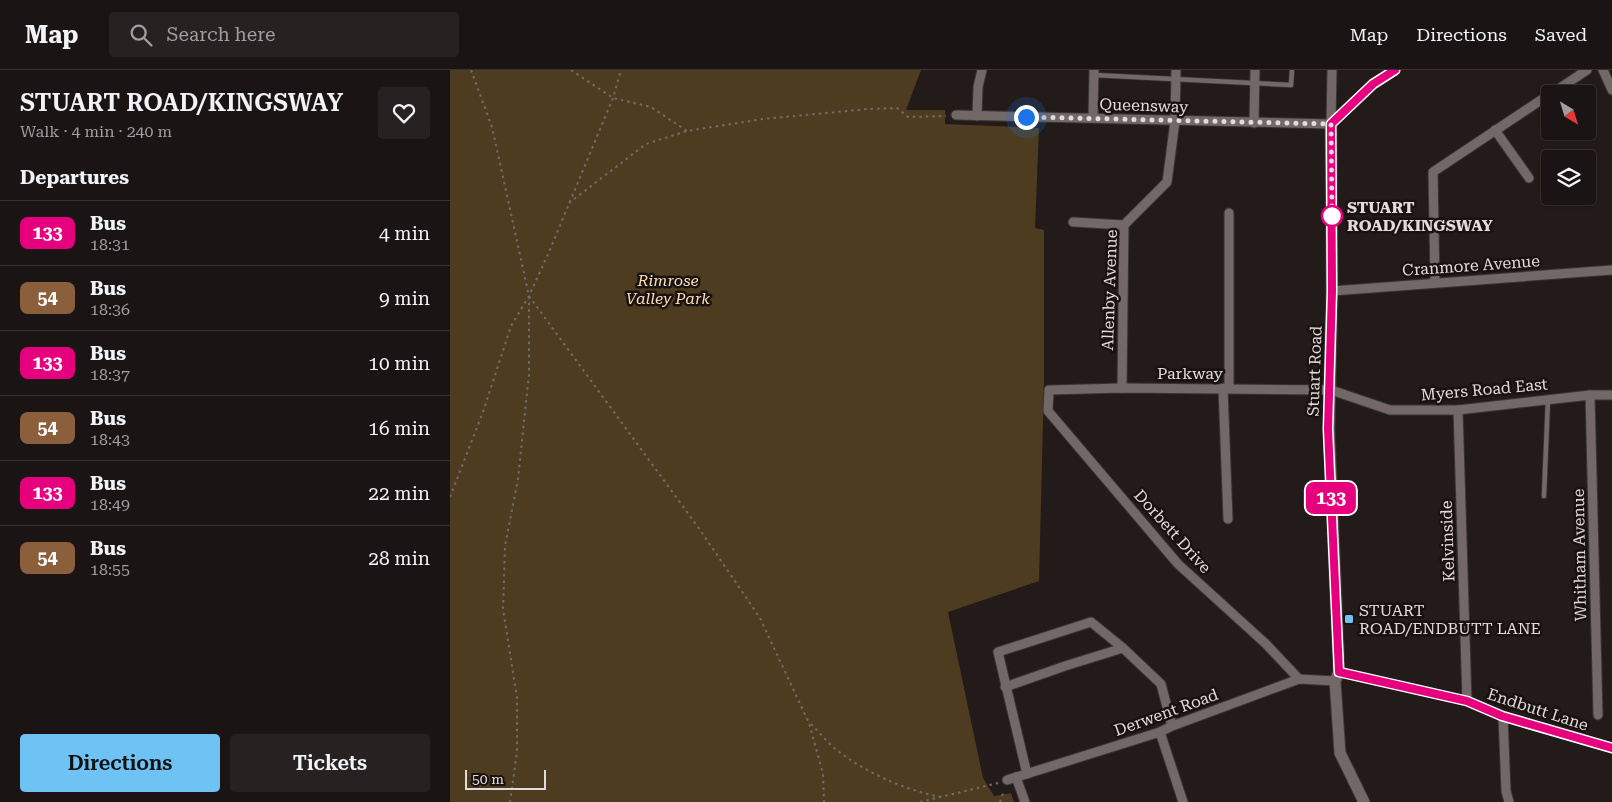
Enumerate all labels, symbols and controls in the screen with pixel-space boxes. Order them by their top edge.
search box [109,12,459,57]
text: Map [25,21,79,49]
icon: search [127,21,155,49]
text: Search here [167,23,275,46]
text: Map [1350,24,1388,45]
text: Directions [1416,24,1507,45]
text: Saved [1535,24,1587,45]
north arrow [1541,85,1596,140]
map controls [1541,85,1596,205]
button: heart [378,87,430,139]
text: STUART ROAD/KINGSWAY [20,89,343,117]
street label: Queensway [1099,94,1189,117]
your location [1014,105,1039,130]
text: Walk · 4 min · 240 m [20,122,172,141]
button: layers [1541,150,1596,205]
text: Departures [20,166,129,189]
place label: STUART ROAD/KINGSWAY [1347,198,1493,235]
marker: STUART ROAD/KINGSWAY [1321,205,1343,227]
text: Bus [90,212,126,235]
text: 133 [32,222,63,243]
text: 4 min [379,222,430,245]
street label: Allenby Avenue [1098,229,1121,351]
text: 18:31 [90,235,130,254]
street label: Cranmore Avenue [1402,251,1541,280]
park label: Rimrose Valley Park [626,271,710,308]
text: Bus [90,277,126,300]
text: 54 [37,287,58,308]
text: 9 min [379,287,430,310]
text: 18:36 [90,300,130,319]
street label: Stuart Road [1303,325,1326,417]
text: Bus [90,342,126,365]
text: 133 [32,352,63,373]
text: 10 min [368,352,430,375]
street label: Parkway [1157,364,1223,383]
text: 18:37 [90,365,130,384]
street label: Myers Road East [1420,374,1548,405]
text: Bus [90,407,126,430]
text: 54 [37,417,58,438]
text: 16 min [368,417,430,440]
text: 18:43 [90,430,130,449]
text: Bus [90,472,126,495]
text: 133 [32,482,63,503]
text: 22 min [368,482,430,505]
line badge: 133 [1302,482,1360,514]
street label: Dorbett Drive [1130,486,1215,577]
text: 133 [1316,487,1346,508]
street label: Whitham Avenue [1569,488,1590,622]
text: 18:49 [90,495,130,514]
street label: Kelvinside [1437,500,1458,582]
text: Bus [90,537,126,560]
text: 54 [37,547,58,568]
text: 28 min [368,547,430,570]
text: 18:55 [90,560,130,579]
place label: STUART ROAD/ENDBUTT LANE [1359,601,1541,638]
marker: STUART ROAD/ENDBUTT LANE [1343,613,1355,625]
street label: Endbutt Lane [1485,684,1591,735]
street label: Derwent Road [1111,685,1221,740]
button: Directions [20,734,220,792]
button: Tickets [230,734,430,792]
scale bar [465,767,546,790]
text: 50 m [472,771,504,787]

